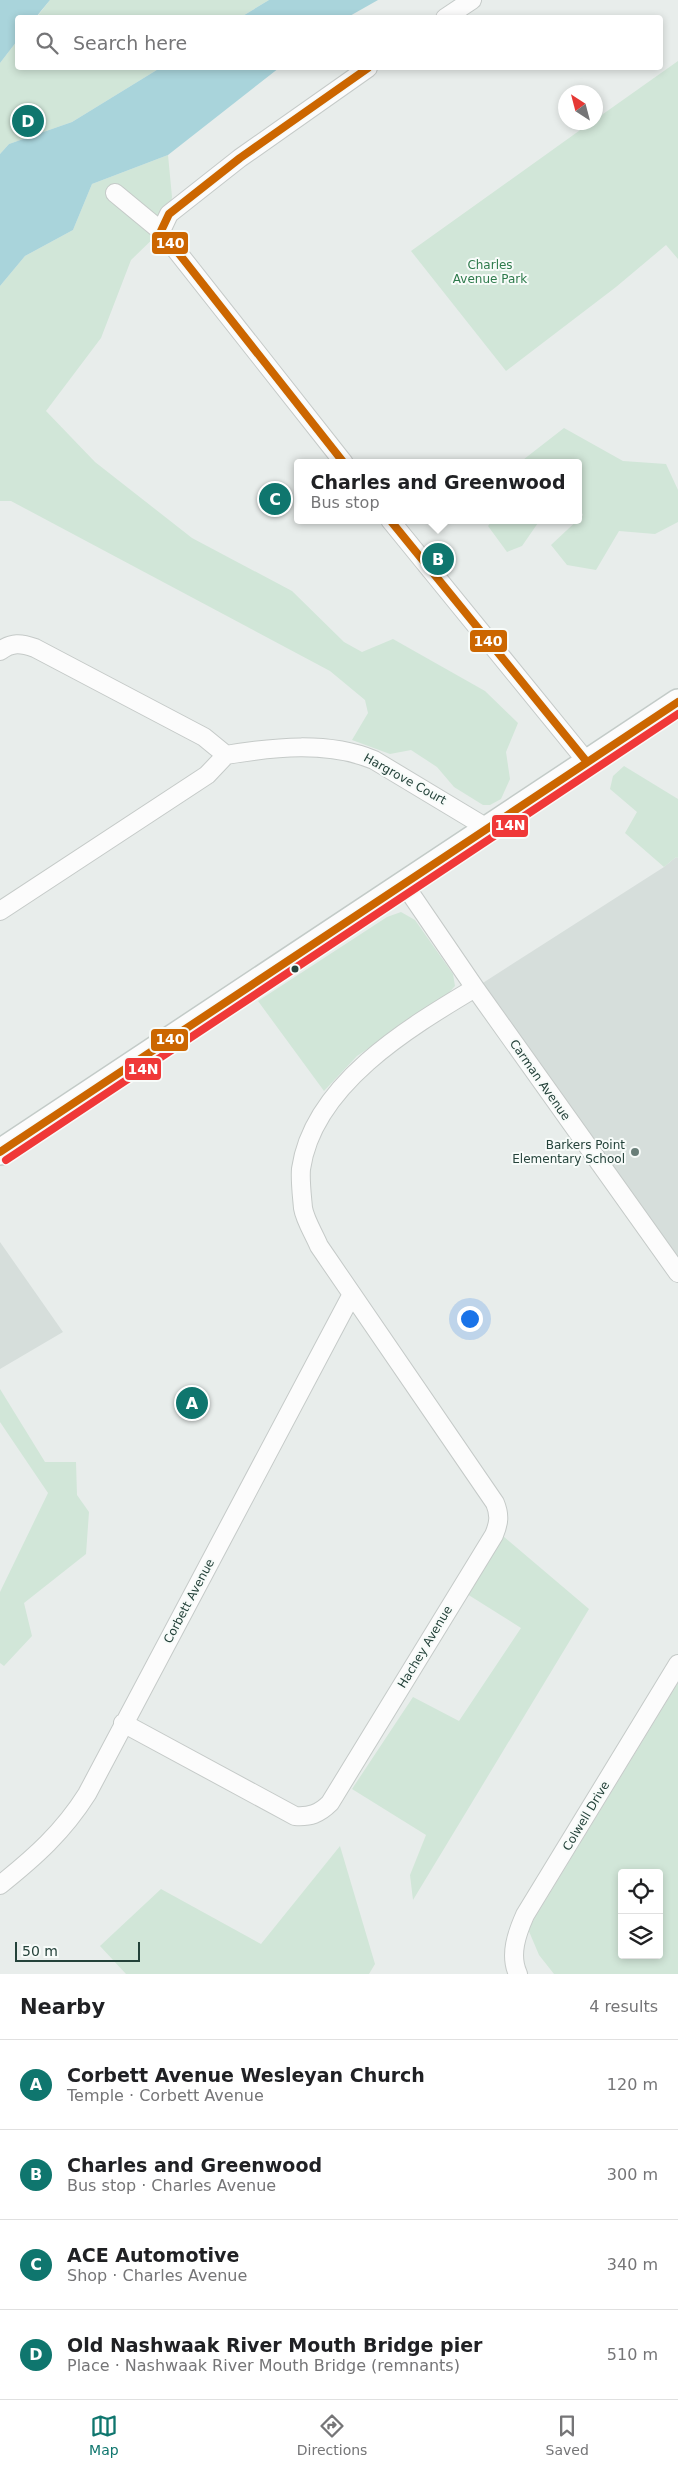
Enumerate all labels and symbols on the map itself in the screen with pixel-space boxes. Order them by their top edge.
north arrow [558,85,603,130]
pin: D [12,102,44,140]
line badge: 140 [151,231,189,255]
text: 140 [155,235,185,251]
park label: Charles Avenue Park [453,258,527,286]
pin: C [259,480,291,518]
pin: B [422,540,454,578]
line badge: 140 [469,629,508,653]
text: 140 [473,633,503,649]
street label: Hargrove Court [361,751,449,808]
line badge: 14N [491,814,529,838]
text: 14N [494,817,526,833]
unlabelled marker [290,964,300,974]
line badge: 140 [150,1028,189,1052]
text: 140 [155,1031,185,1047]
street label: Carman Avenue [507,1037,573,1123]
line badge: 14N [124,1057,162,1081]
text: 14N [127,1061,159,1077]
place label: Barkers Point Elementary School [512,1138,625,1166]
marker: Barkers Point Elementary School [629,1146,641,1158]
your location [457,1306,483,1332]
pin: A [176,1384,208,1422]
street label: Corbett Avenue [161,1556,217,1646]
street label: Hachey Avenue [395,1603,455,1691]
street label: Colwell Drive [560,1779,612,1853]
scale bar [15,1939,140,1962]

